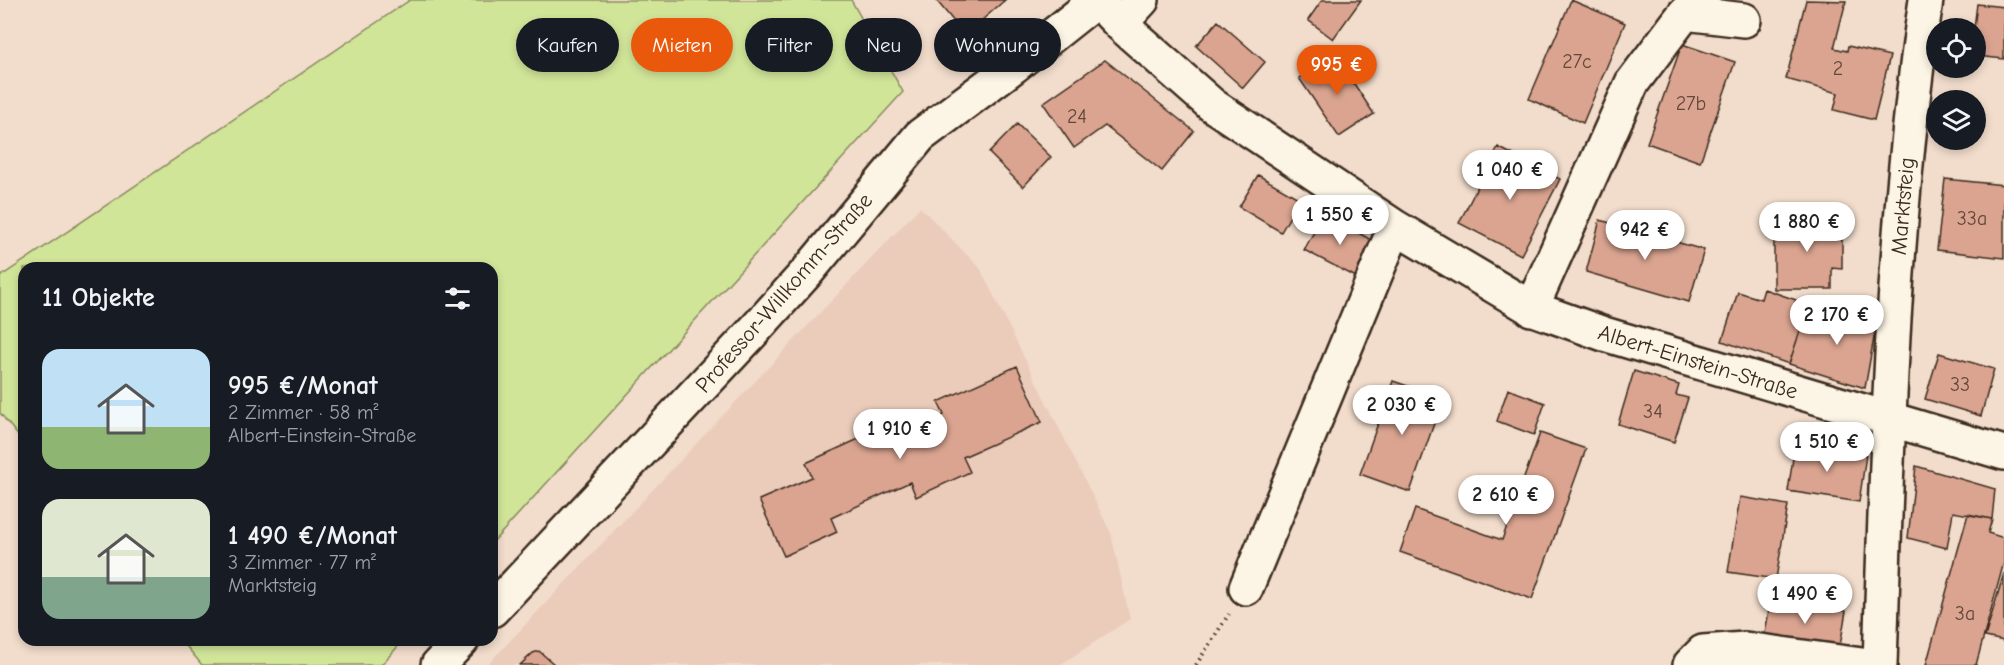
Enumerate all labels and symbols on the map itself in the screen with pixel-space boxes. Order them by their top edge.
pin: 995 € [1295,45,1379,96]
house number: 27c [1562,50,1592,73]
house number: 2 [1833,57,1843,80]
house number: 27b [1676,92,1706,115]
house number: 24 [1067,105,1087,128]
pin: 1 040 € [1455,150,1565,201]
street label: Marktsteig [1886,156,1920,256]
street label: Professor-Willkomm-Straße [690,188,878,398]
pin: 1 550 € [1285,195,1395,246]
pin: 1 880 € [1752,202,1862,253]
house number: 33a [1957,207,1987,230]
pin: 942 € [1603,210,1687,261]
pin: 2 170 € [1782,295,1892,346]
street label: Albert-Einstein-Straße [1595,319,1801,405]
house number: 33 [1950,373,1970,396]
pin: 2 030 € [1347,385,1457,436]
house number: 34 [1643,400,1663,423]
pin: 1 910 € [845,409,955,460]
pin: 1 510 € [1772,422,1882,473]
pin: 2 610 € [1451,475,1561,526]
pin: 1 490 € [1750,574,1860,625]
house number: 3a [1955,602,1975,625]

